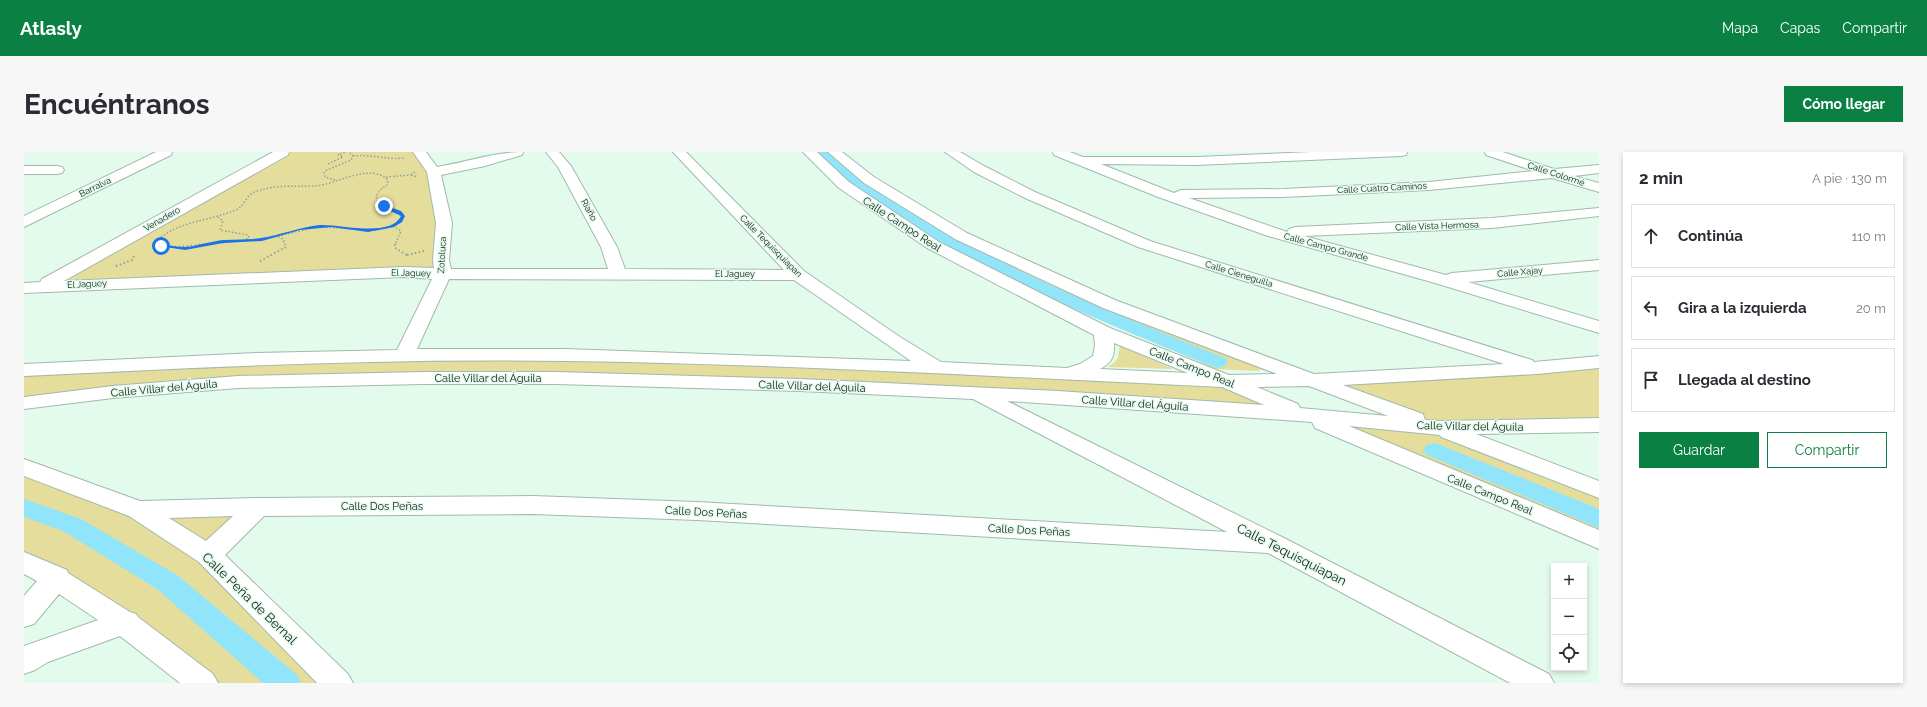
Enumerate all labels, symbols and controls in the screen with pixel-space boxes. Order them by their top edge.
text: Atlasly [20,17,82,39]
text: Mapa [1722,20,1758,36]
text: Capas [1780,20,1820,36]
text: Compartir [1842,20,1907,36]
button: Cómo llegar [1784,86,1903,122]
text: Encuéntranos [24,88,210,121]
street label: Calle Colormé [1526,160,1587,188]
text: 2 min [1639,168,1683,188]
text: A pie · 130 m [1812,171,1887,186]
street label: Barralva [78,175,113,199]
street label: Calle Cuatro Caminos [1337,181,1428,195]
street label: Calle Campo Real [860,194,943,255]
route end [375,197,393,215]
street label: Riaño [579,197,599,223]
street label: Venadero [142,205,182,233]
street label: Calle Tequisquiapan [738,213,804,279]
street label: Calle Vista Hermosa [1395,220,1479,232]
icon: ahead [1640,225,1662,247]
text: Continúa [1678,227,1743,245]
text: 110 m [1852,229,1886,244]
street label: Calle Campo Grande [1283,231,1370,263]
street label: Zotoluca [436,236,448,274]
route start [152,237,170,255]
street label: Calle Cieneguilla [1204,259,1274,289]
street label: Calle Xajay [1497,265,1543,279]
street label: El Jaguey [391,268,431,278]
street label: El Jaguey [715,269,755,279]
street label: El Jaguey [67,278,107,290]
icon: left [1640,297,1662,319]
text: Gira a la izquierda [1678,299,1807,317]
text: 20 m [1856,301,1886,316]
street label: Calle Campo Real [1147,344,1236,391]
icon: arrive [1640,369,1662,391]
street label: Calle Villar del Águila [434,371,542,385]
text: Llegada al destino [1678,371,1811,389]
street label: Calle Villar del Águila [110,376,218,400]
street label: Calle Villar del Águila [758,377,866,395]
street label: Calle Villar del Águila [1081,392,1189,414]
street label: Calle Villar del Águila [1416,418,1524,434]
button: Guardar [1639,432,1759,468]
button: Compartir [1767,432,1887,468]
street label: Calle Campo Real [1445,471,1534,518]
street label: Calle Dos Peñas [341,500,423,513]
street label: Calle Dos Peñas [665,504,747,521]
street label: Calle Tequisquiapan [1234,520,1349,589]
street label: Calle Dos Peñas [988,522,1070,539]
street label: Calle Peña de Bernal [199,549,300,648]
map controls [1551,563,1587,671]
button: + [1551,563,1587,599]
button: − [1551,599,1587,635]
button: locate [1551,635,1587,671]

